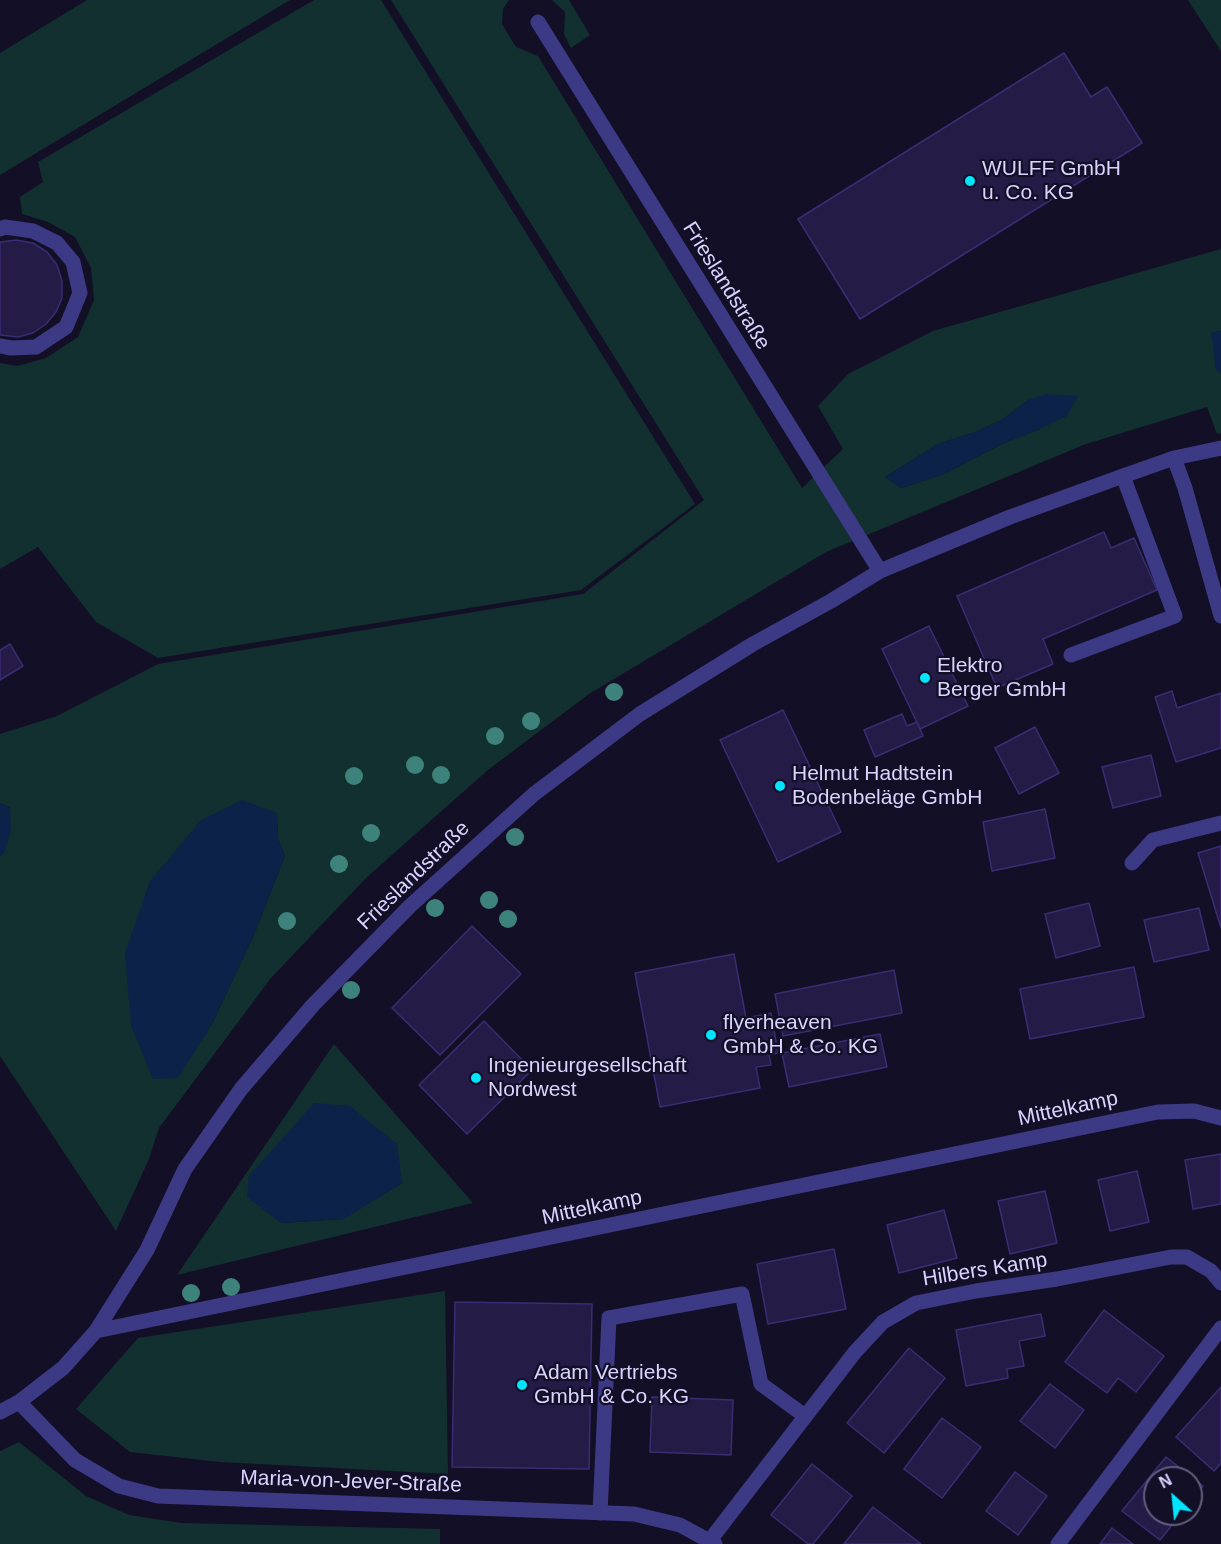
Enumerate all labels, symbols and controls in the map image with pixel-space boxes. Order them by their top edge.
place label: WULFF GmbH u. Co. KG [982,156,1121,206]
marker: WULFF GmbH u. Co. KG [963,174,977,188]
street label: Frieslandstraße [677,217,775,355]
place label: Elektro Berger GmbH [937,653,1067,703]
marker: Elektro Berger GmbH [918,671,932,685]
place label: Helmut Hadtstein Bodenbeläge GmbH [792,761,982,811]
marker: Helmut Hadtstein Bodenbeläge GmbH [773,779,787,793]
street label: Frieslandstraße [353,816,475,936]
place label: flyerheaven GmbH & Co. KG [723,1010,878,1060]
marker: flyerheaven GmbH & Co. KG [704,1028,718,1042]
place label: Ingenieurgesellschaft Nordwest [488,1053,686,1103]
marker: Ingenieurgesellschaft Nordwest [469,1071,483,1085]
street label: Mittelkamp [1016,1086,1120,1132]
street label: Mittelkamp [540,1185,644,1231]
street label: Hilbers Kamp [921,1248,1049,1292]
place label: Adam Vertriebs GmbH & Co. KG [534,1360,689,1410]
marker: Adam Vertriebs GmbH & Co. KG [515,1378,529,1392]
street label: Maria-von-Jever-Straße [240,1466,462,1498]
north arrow [1143,1466,1203,1526]
text: N [1156,1471,1175,1491]

